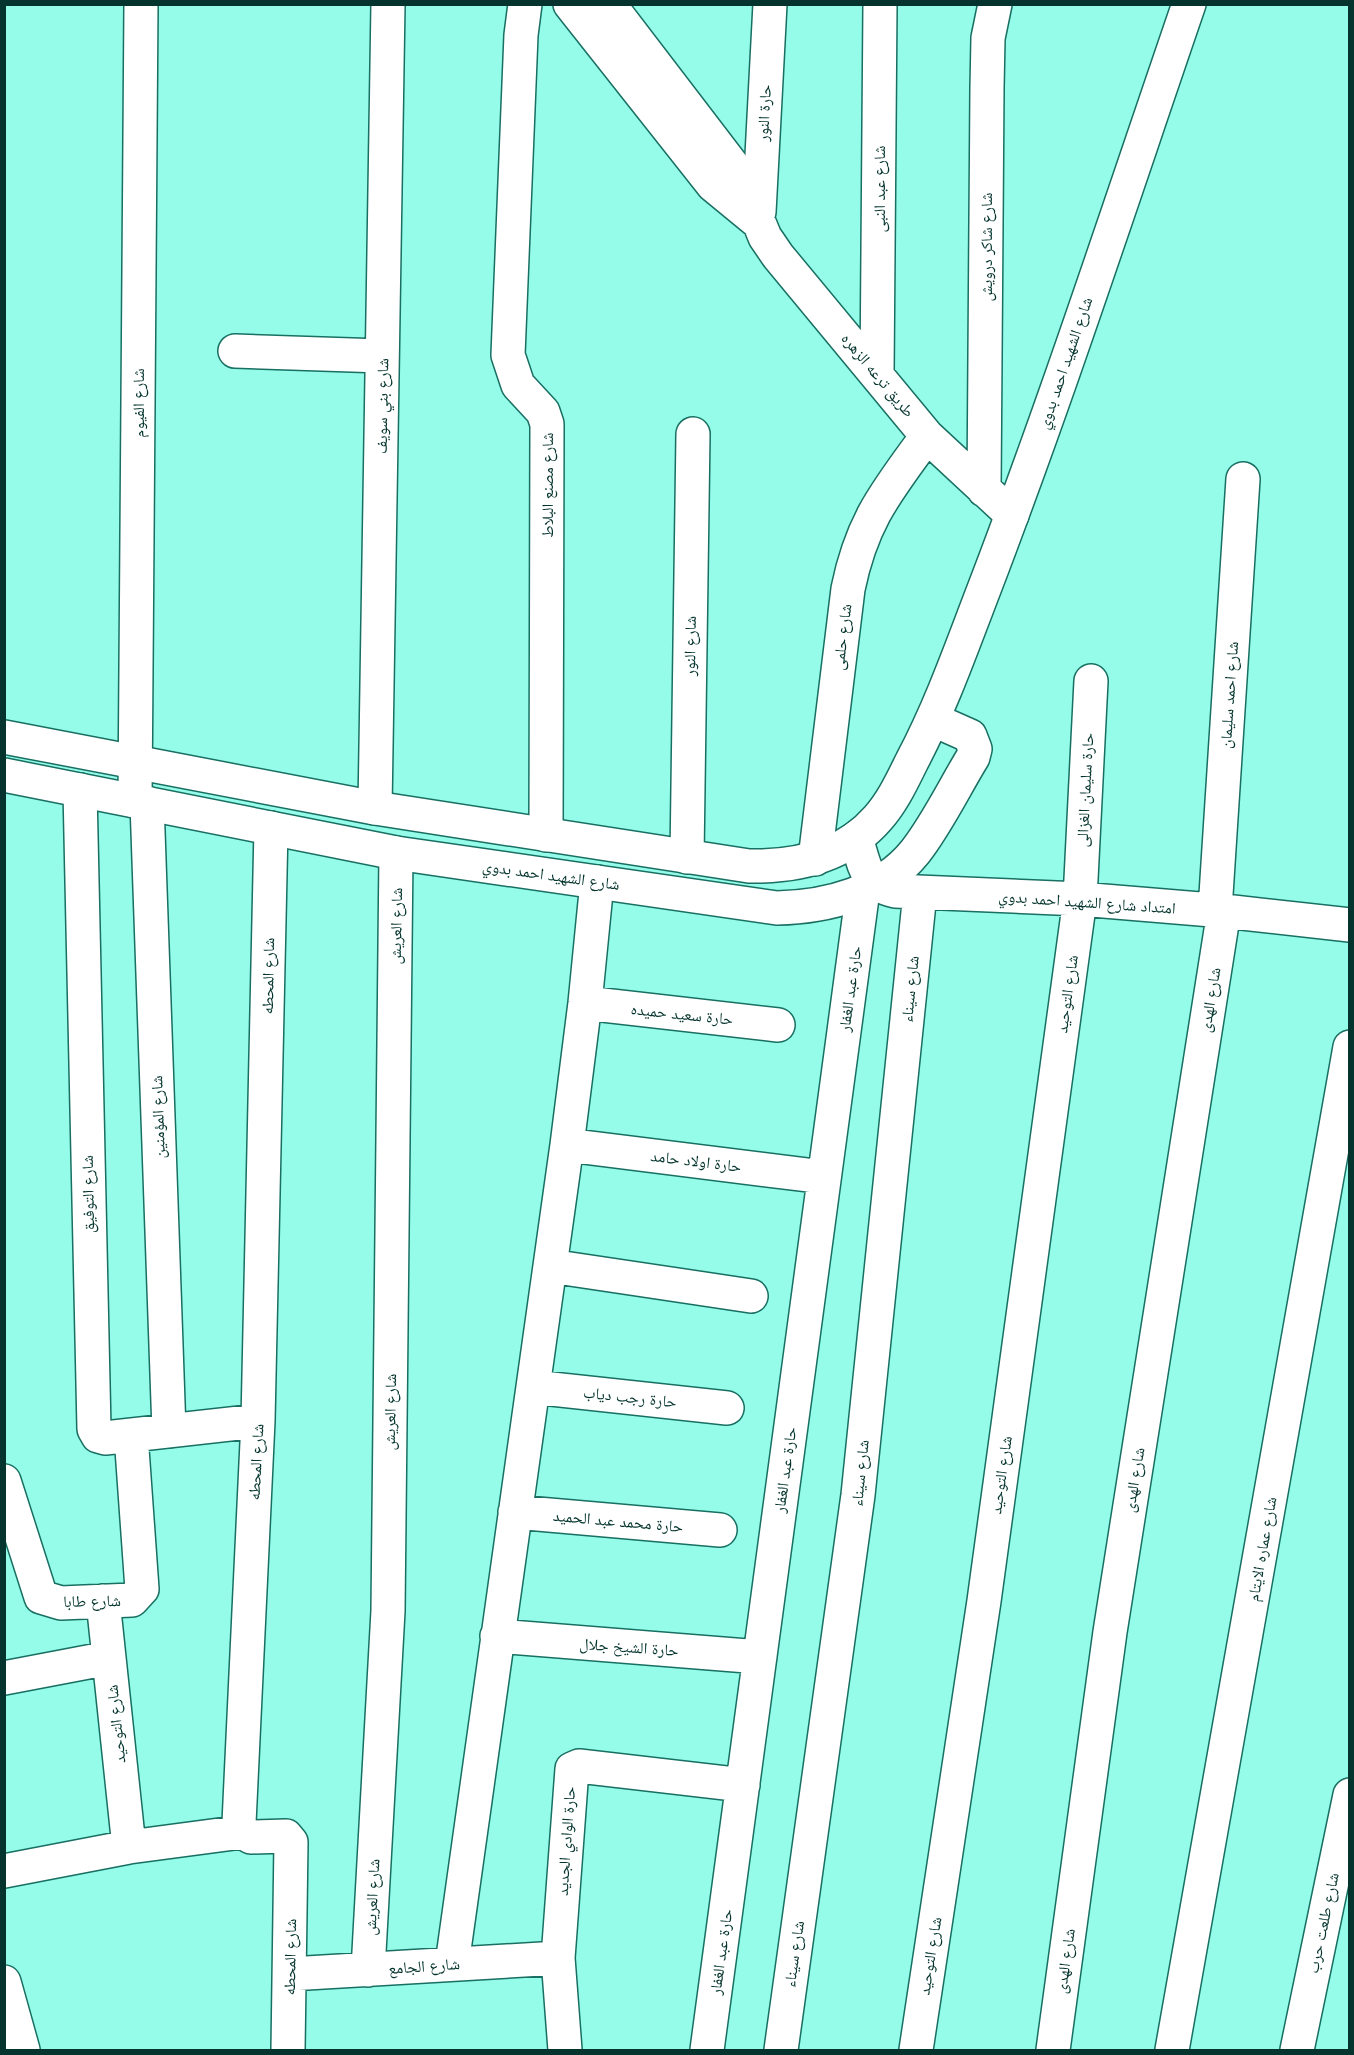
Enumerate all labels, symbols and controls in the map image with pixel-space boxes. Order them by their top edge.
street label: حارة النور [754,84,775,143]
street label: شارع عبد النبى [871,145,890,233]
street label: شارع شاكر درويش [978,192,997,302]
street label: شارع الشهيد احمد بدوي [1034,295,1099,433]
street label: طريق ترعه الزهره [837,330,918,421]
street label: شارع بني سويف [373,358,395,454]
street label: شارع الفيوم [130,368,149,438]
street label: شارع مصنع البلاط [539,432,558,538]
street label: شارع حلمى [830,603,856,671]
street label: شارع النور [681,616,701,677]
street label: شارع احمد سليمان [1217,641,1243,749]
street label: حارة سليمان الغزالى [1074,732,1098,848]
street label: شارع الشهيد احمد بدوي [481,857,621,897]
street label: شارع العريش [387,887,407,965]
street label: امتداد شارع الشهيد احمد بدوي [997,887,1176,921]
street label: شارع المحطه [259,938,279,1014]
street label: حارة عبد الغفار [835,945,865,1034]
street label: شارع التوحيد [1053,954,1083,1034]
street label: شارع سيناء [898,955,924,1023]
street label: شارع الهدى [1196,966,1226,1034]
street label: حارة سعيد حميده [630,1000,734,1029]
street label: شارع المؤمنين [148,1075,170,1159]
street label: حارة اولاد حامد [650,1147,742,1176]
street label: شارع التوفيق [79,1155,99,1233]
street label: شارع العريش [381,1373,401,1451]
street label: حارة رجب دياب [582,1384,678,1411]
street label: شارع المحطه [246,1423,268,1501]
street label: حارة عبد الغفار [770,1426,800,1515]
street label: شارع التوحيد [987,1435,1017,1515]
street label: شارع سيناء [848,1439,874,1507]
street label: شارع الهدى [1120,1446,1150,1514]
street label: شارع عماره الايتام [1244,1495,1282,1603]
street label: حارة محمد عبد الحميد [552,1507,684,1536]
street label: شارع طابا [63,1592,121,1612]
street label: حارة الشيخ جلال [579,1635,679,1661]
street label: شارع التوحيد [103,1684,131,1764]
street label: حارة الوادي الجديد [554,1786,582,1896]
street label: شارع العريش [361,1858,384,1936]
street label: شارع طلعت حرب [1304,1871,1344,1975]
street label: حارة عبد الغفار [706,1908,736,1997]
street label: شارع التوحيد [915,1916,947,1997]
street label: شارع المحطه [281,1919,301,1995]
street label: شارع سيناء [781,1920,809,1989]
street label: شارع الهدى [1052,1927,1080,1995]
street label: شارع الجامع [388,1955,460,1979]

